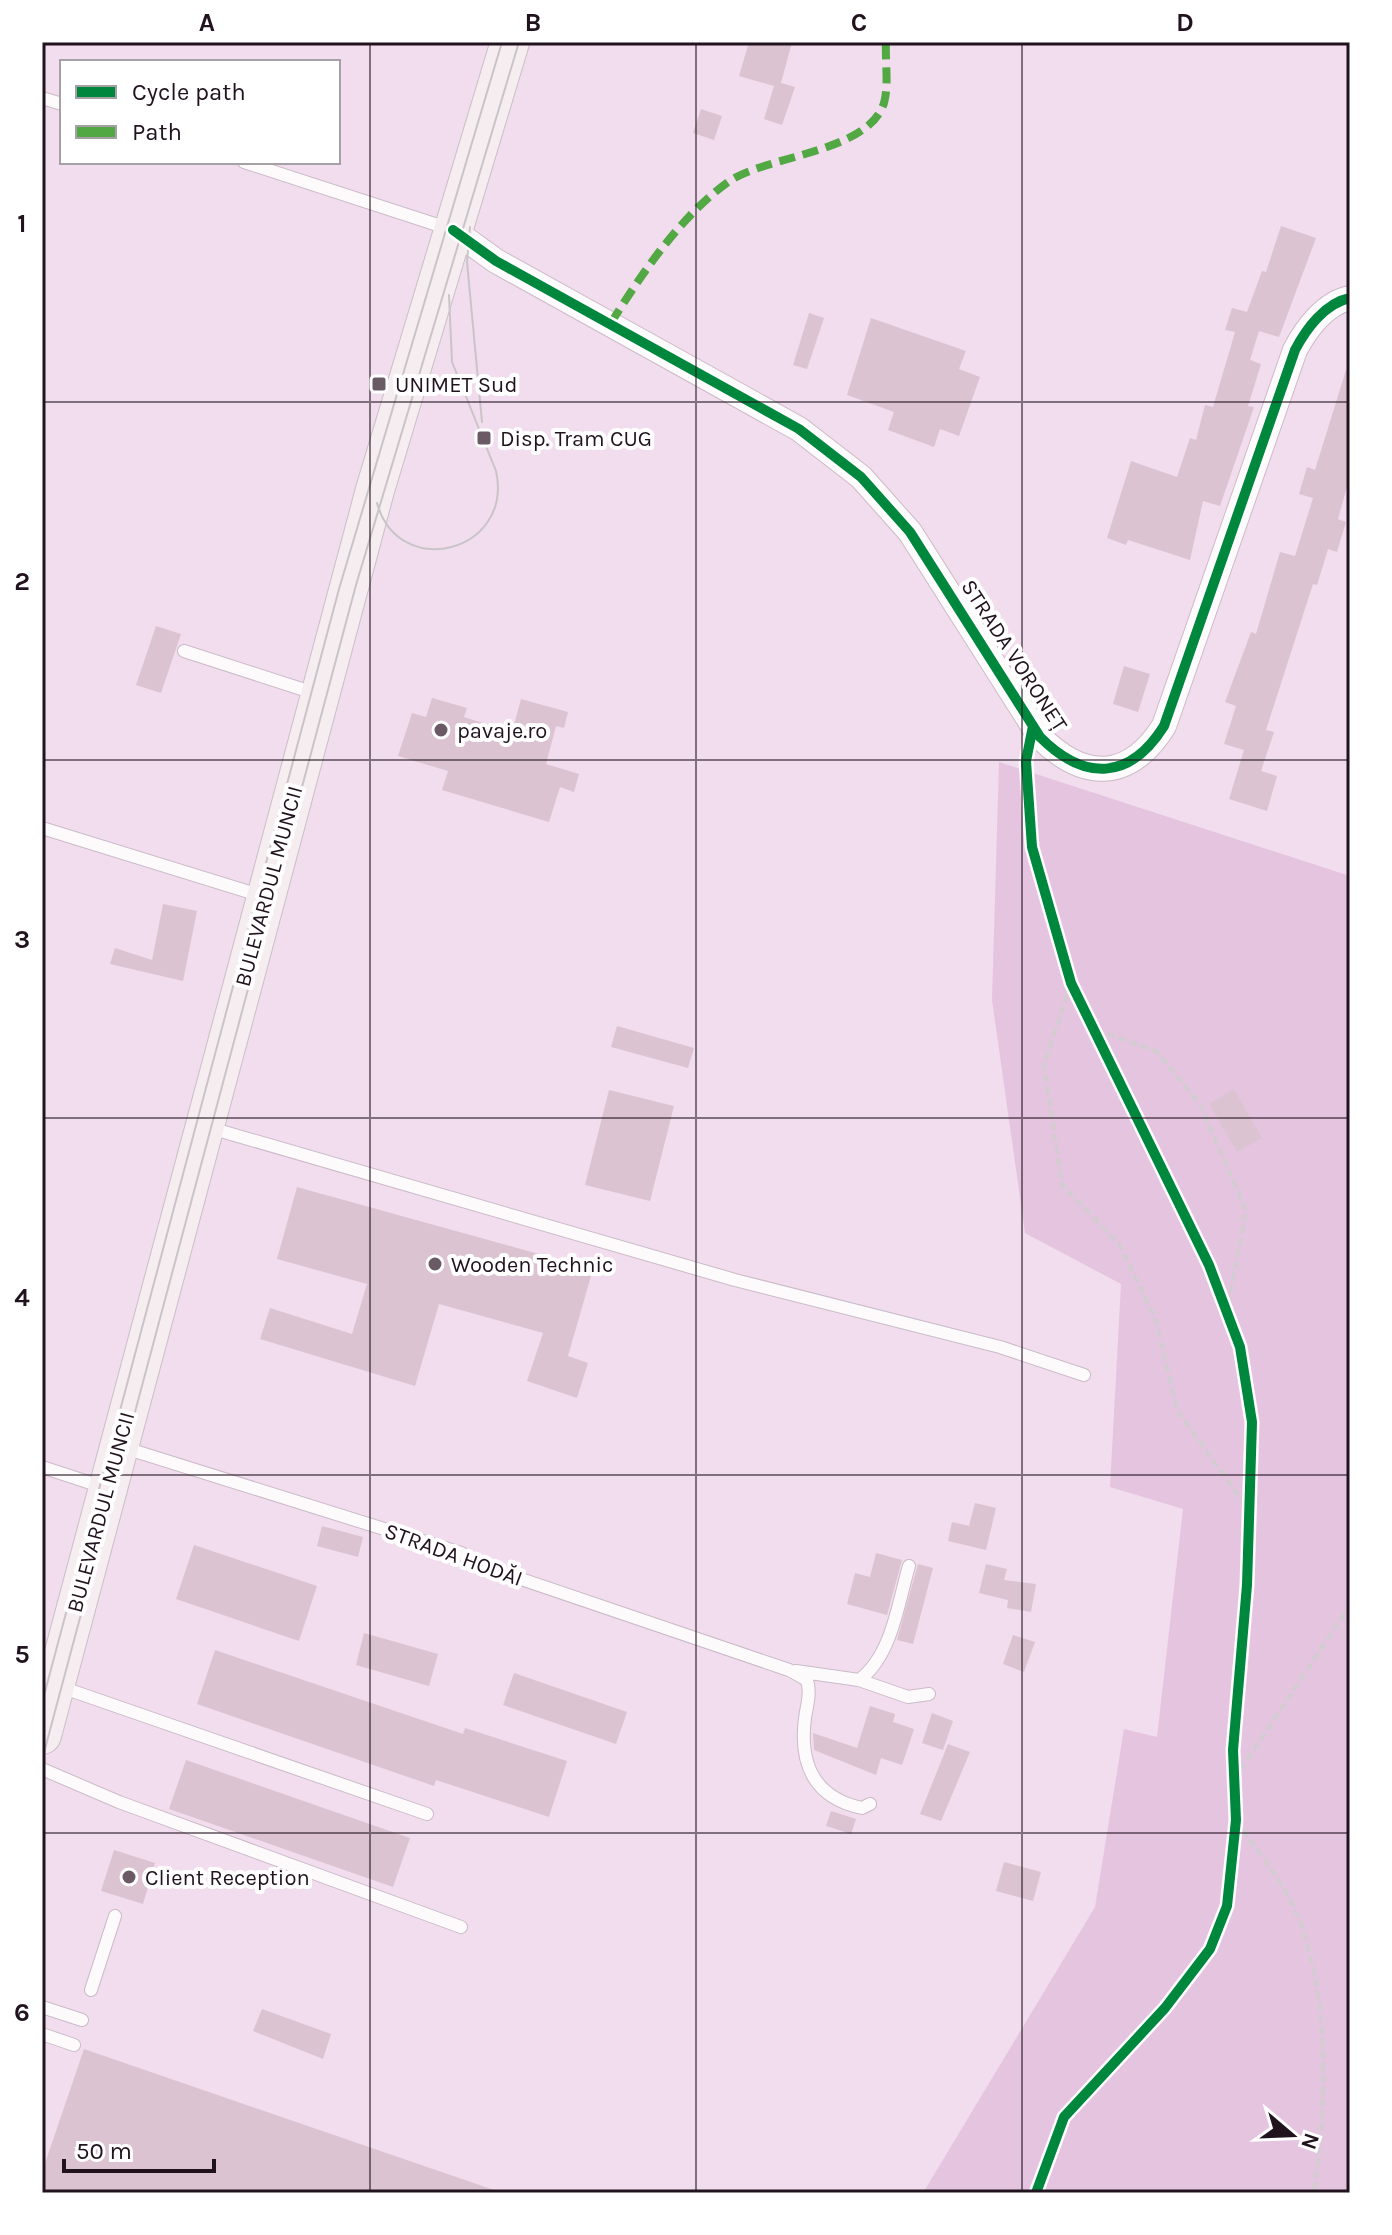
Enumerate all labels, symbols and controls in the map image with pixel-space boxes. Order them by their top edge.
text: A [199,7,215,38]
text: B [525,7,541,38]
text: C [851,7,867,38]
text: D [1176,7,1194,38]
legend [60,60,340,164]
text: Cycle path [132,78,246,106]
text: Path [132,118,182,146]
text: 1 [17,208,27,239]
place label: UNIMET Sud [395,372,517,398]
marker: UNIMET Sud [370,375,388,393]
place label: Disp. Tram CUG [500,426,652,452]
marker: Disp. Tram CUG [475,429,493,447]
text: 2 [14,566,30,597]
street label: STRADA VORONEȚ [956,575,1073,736]
place label: pavaje.ro [457,718,547,744]
marker: pavaje.ro [432,721,450,739]
street label: BULEVARDUL MUNCII [230,783,308,989]
text: 3 [14,924,30,955]
place label: Wooden Technic [451,1252,613,1278]
marker: Wooden Technic [426,1255,444,1273]
text: 4 [14,1282,30,1313]
street label: BULEVARDUL MUNCII [62,1409,140,1615]
street label: STRADA HODĂI [381,1518,526,1592]
text: 5 [14,1639,30,1670]
place label: Client Reception [145,1865,310,1891]
marker: Client Reception [120,1868,138,1886]
text: 6 [14,1997,30,2028]
north arrow [1252,2095,1332,2175]
scale bar [64,2123,214,2173]
text: N [1295,2129,1325,2153]
text: 50 m [76,2137,132,2165]

